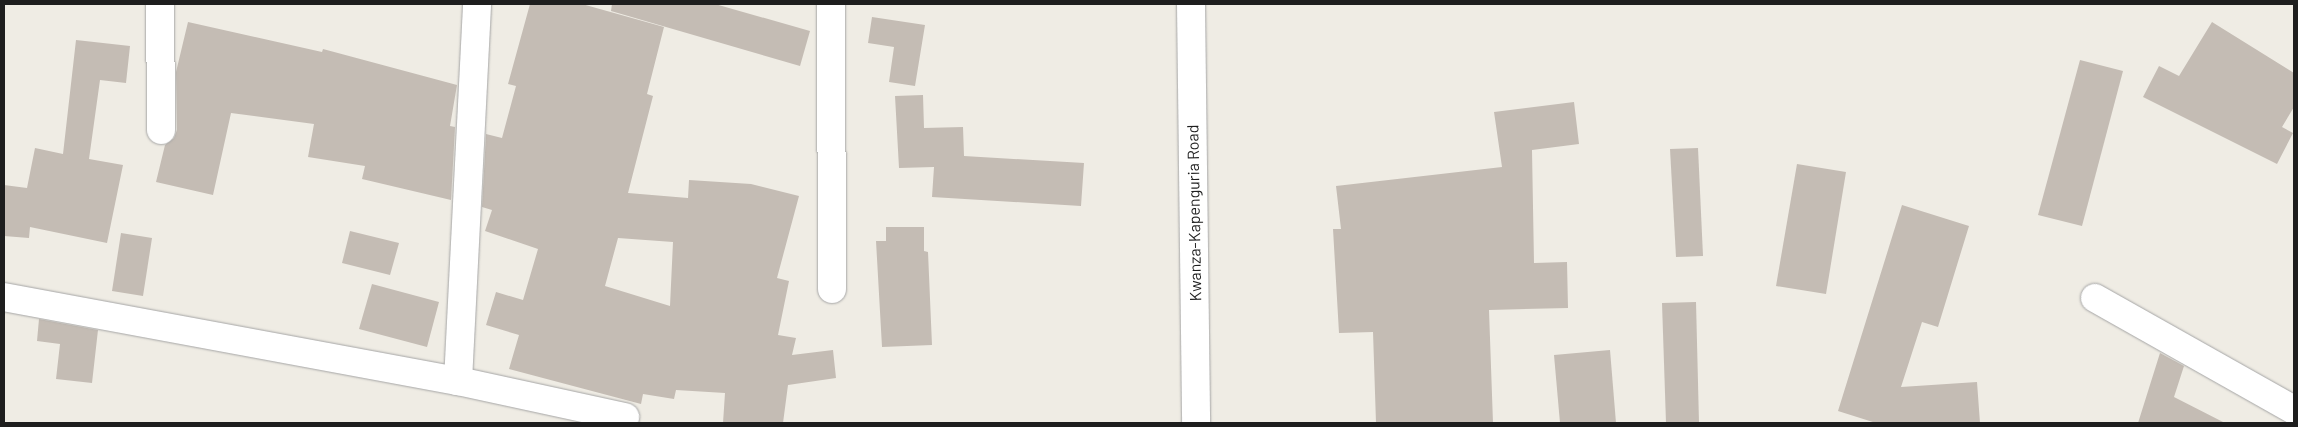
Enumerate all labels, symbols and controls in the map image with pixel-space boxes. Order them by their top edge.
street label: Kwanza-Kapenguria Road [1183,124,1205,302]

